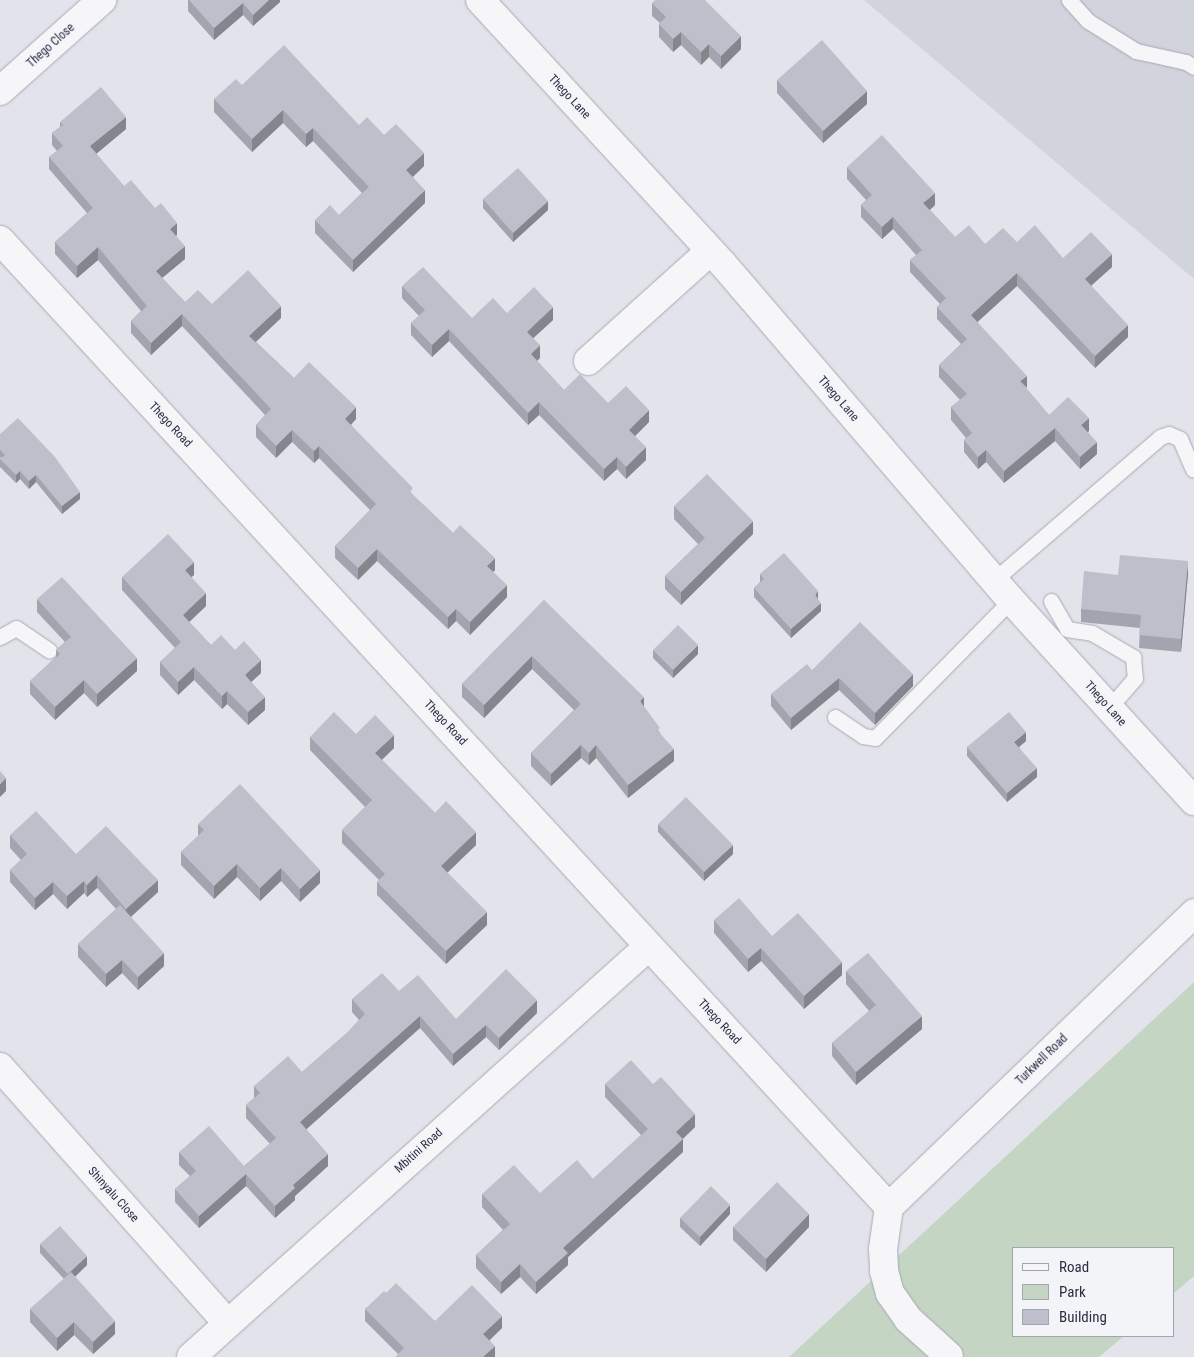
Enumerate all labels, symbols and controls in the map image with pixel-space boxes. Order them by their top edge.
street label: Thego Close [24,21,78,71]
street label: Thego Lane [545,72,593,122]
street label: Thego Lane [814,373,862,425]
street label: Thego Road [145,399,195,451]
street label: Thego Lane [1081,679,1129,729]
street label: Thego Road [420,697,470,749]
street label: Thego Road [694,996,744,1048]
street label: Turkwell Road [1013,1032,1071,1088]
street label: Mbitini Road [392,1126,446,1176]
street label: Shinyalu Close [84,1164,142,1226]
legend [1012,1247,1174,1337]
text: Road [1059,1258,1089,1276]
text: Park [1059,1283,1086,1301]
text: Building [1059,1308,1107,1326]

